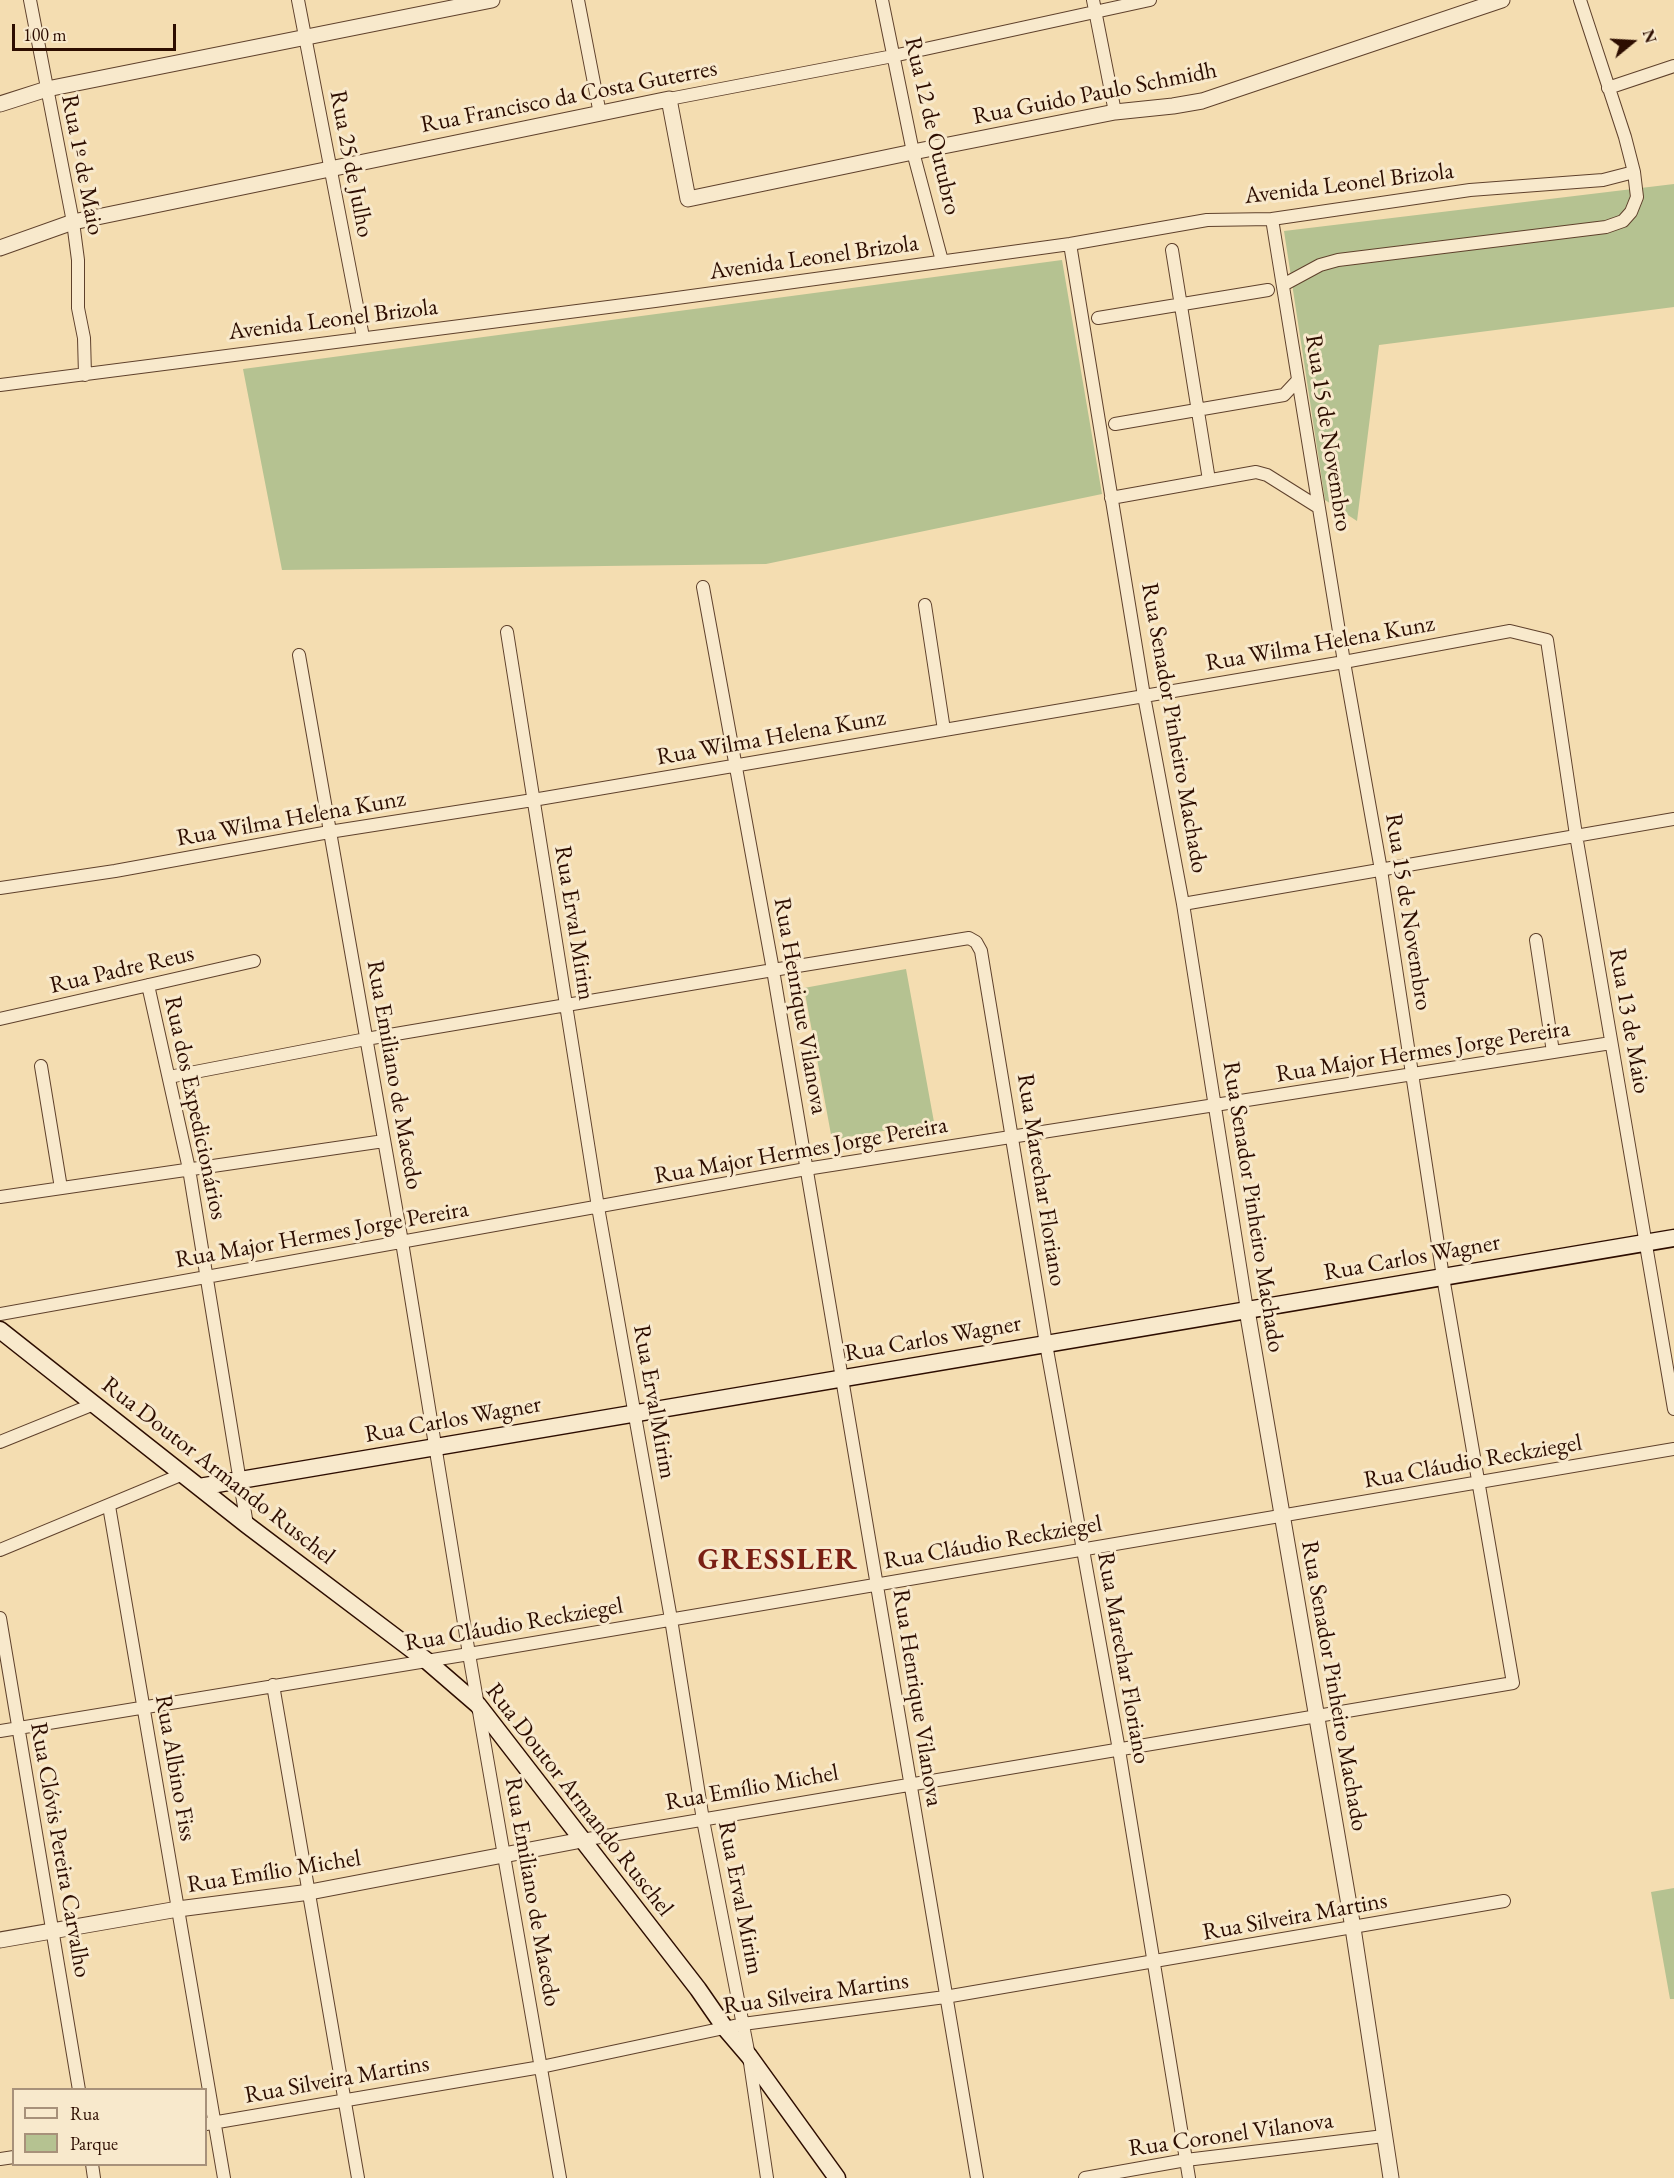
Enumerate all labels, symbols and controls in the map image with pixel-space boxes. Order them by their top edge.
scale bar [15,12,178,50]
north arrow [1602,12,1662,72]
text: 100 m [23,23,67,46]
text: N [1638,27,1662,46]
street label: Rua 12 de Outubro [898,34,966,218]
street label: Rua Francisco da Costa Guterres [418,54,720,140]
street label: Rua Guido Paulo Schmidh [971,56,1219,132]
street label: Rua 25 de Julho [323,88,379,240]
street label: Rua 1º de Maio [54,92,110,238]
street label: Avenida Leonel Brizola [1243,157,1455,211]
street label: Avenida Leonel Brizola [708,229,920,287]
street label: Avenida Leonel Brizola [227,293,439,347]
street label: Rua 15 de Novembro [1298,332,1358,534]
street label: Rua Senador Pinheiro Machado [1134,581,1214,875]
street label: Rua Wilma Helena Kunz [1203,610,1437,678]
street label: Rua Wilma Helena Kunz [654,704,888,772]
street label: Rua Wilma Helena Kunz [174,785,408,853]
street label: Rua 15 de Novembro [1378,811,1438,1013]
street label: Rua Erval Mirim [548,844,600,1002]
street label: Rua Henrique Vilanova [767,895,833,1117]
street label: Rua Padre Reus [47,939,197,1001]
street label: Rua 13 de Maio [1602,946,1656,1096]
street label: Rua Emiliano de Macedo [360,958,428,1192]
street label: Rua dos Expedicionários [157,994,233,1222]
street label: Rua Major Hermes Jorge Pereira [1274,1015,1572,1089]
street label: Rua Senador Pinheiro Machado [1216,1059,1290,1355]
street label: Rua Marechar Floriano [1010,1072,1072,1288]
street label: Rua Major Hermes Jorge Pereira [652,1111,950,1191]
street label: Rua Major Hermes Jorge Pereira [173,1195,471,1275]
street label: Rua Carlos Wagner [1322,1228,1502,1288]
street label: Rua Carlos Wagner [843,1309,1023,1369]
street label: Rua Erval Mirim [626,1323,682,1481]
street label: Rua Doutor Armando Ruschel [96,1371,340,1571]
street label: Rua Carlos Wagner [363,1390,543,1450]
street label: Rua Cláudio Reckziegel [1362,1429,1584,1495]
street label: Rua Cláudio Reckziegel [882,1510,1104,1576]
street label: Rua Senador Pinheiro Machado [1294,1539,1374,1833]
district label: GRESSLER [698,1543,858,1579]
street label: Rua Marechar Floriano [1090,1550,1156,1766]
street label: Rua Henrique Vilanova [886,1587,948,1809]
street label: Rua Cláudio Reckziegel [403,1592,625,1658]
street label: Rua Doutor Armando Ruschel [479,1678,679,1922]
street label: Rua Albino Fiss [148,1693,202,1843]
street label: Rua Clóvis Pereira Carvalho [23,1720,97,1980]
street label: Rua Emílio Michel [663,1759,841,1817]
street label: Rua Emiliano de Macedo [498,1775,566,2009]
street label: Rua Erval Mirim [711,1819,769,1977]
street label: Rua Emílio Michel [185,1844,363,1900]
street label: Rua Silveira Martins [1200,1887,1390,1947]
street label: Rua Silveira Martins [721,1967,911,2021]
street label: Rua Silveira Martins [242,2050,432,2110]
legend [12,2088,207,2166]
text: Rua [70,2102,100,2125]
street label: Rua Coronel Vilanova [1127,2106,1335,2164]
text: Parque [70,2132,118,2155]

